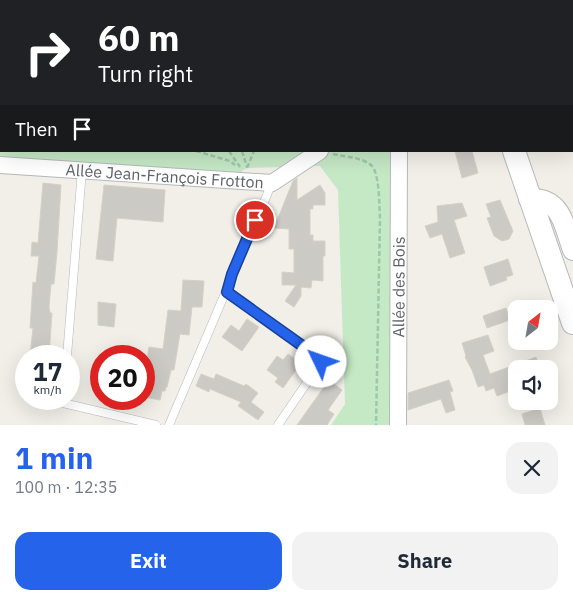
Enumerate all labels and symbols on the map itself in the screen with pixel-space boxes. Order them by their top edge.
street label: Allée Jean-François Frotton [65,159,264,192]
pin [234,199,276,241]
street label: Allée des Bois [388,236,409,338]
north arrow [508,300,558,350]
position arrow [294,335,346,387]
speed limit sign: 20 [90,345,155,410]

